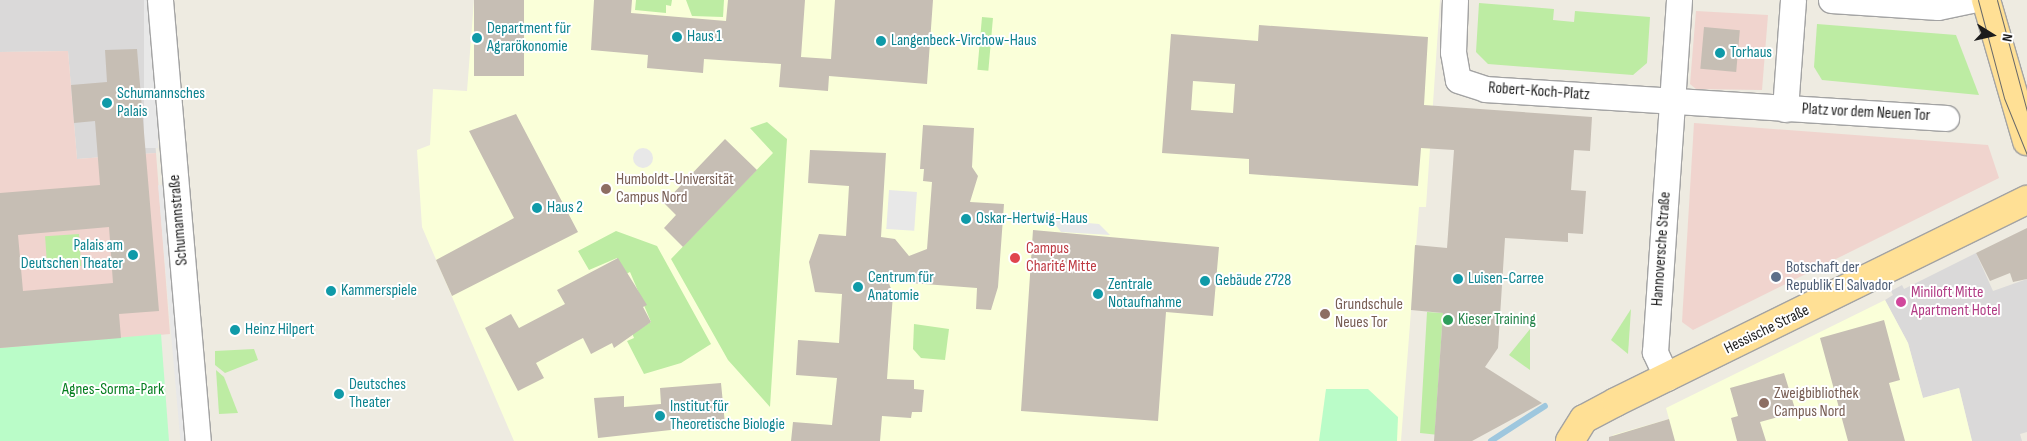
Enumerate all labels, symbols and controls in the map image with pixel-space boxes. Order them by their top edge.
north arrow [1967,10,2017,60]
place label: Department für Agrarökonomie [487,19,571,57]
place label: Haus 1 [687,27,722,47]
marker: Haus 1 [671,31,683,43]
place label: Langenbeck-Virchow-Haus [891,31,1036,51]
marker: Department für Agrarökonomie [471,32,483,44]
text: N [1998,33,2016,43]
marker: Langenbeck-Virchow-Haus [875,35,887,47]
place label: Torhaus [1730,43,1772,63]
marker: Torhaus [1714,47,1726,59]
street label: Robert-Koch-Platz [1488,79,1590,105]
place label: Schumannsches Palais [117,84,205,122]
marker: Schumannsches Palais [101,97,113,109]
street label: Platz vor dem Neuen Tor [1801,100,1931,126]
place label: Humboldt-Universität Campus Nord [616,170,734,208]
street label: Schumannstraße [165,174,193,266]
marker: Humboldt-Universität Campus Nord [600,183,612,195]
street label: Hannoversche Straße [1648,191,1676,307]
place label: Haus 2 [547,198,583,218]
marker: Haus 2 [531,202,543,214]
place label: Oskar-Hertwig-Haus [976,209,1088,229]
marker: Oskar-Hertwig-Haus [960,213,972,225]
place label: Palais am Deutschen Theater [21,236,123,274]
place label: Campus Charité Mitte [1026,239,1097,277]
marker: Palais am Deutschen Theater [127,249,139,261]
marker: Campus Charité Mitte [1008,251,1022,265]
place label: Botschaft der Republik El Salvador [1786,258,1893,296]
place label: Centrum für Anatomie [868,268,934,306]
place label: Luisen-Carree [1468,269,1544,289]
place label: Gebäude 2728 [1215,271,1291,291]
marker: Botschaft der Republik El Salvador [1770,271,1782,283]
marker: Luisen-Carree [1452,273,1464,285]
place label: Zentrale Notaufnahme [1108,275,1182,313]
marker: Gebäude 2728 [1199,275,1211,287]
place label: Kammerspiele [341,281,417,301]
marker: Centrum für Anatomie [852,281,864,293]
place label: Miniloft Mitte Apartment Hotel [1911,283,2001,321]
marker: Kammerspiele [325,285,337,297]
marker: Zentrale Notaufnahme [1092,288,1104,300]
place label: Grundschule Neues Tor [1335,295,1403,333]
marker: Miniloft Mitte Apartment Hotel [1895,296,1907,308]
street label: Hessische Straße [1721,301,1813,359]
marker: Grundschule Neues Tor [1319,308,1331,320]
place label: Kieser Training [1458,310,1536,330]
marker: Kieser Training [1442,314,1454,326]
place label: Heinz Hilpert [245,320,314,340]
marker: Heinz Hilpert [229,324,241,336]
place label: Deutsches Theater [349,375,406,413]
park label: Agnes-Sorma-Park [62,380,164,400]
place label: Zweigbibliothek Campus Nord [1774,384,1859,422]
marker: Deutsches Theater [333,388,345,400]
place label: Institut für Theoretische Biologie [670,397,785,435]
marker: Zweigbibliothek Campus Nord [1758,397,1770,409]
marker: Institut für Theoretische Biologie [654,410,666,422]

